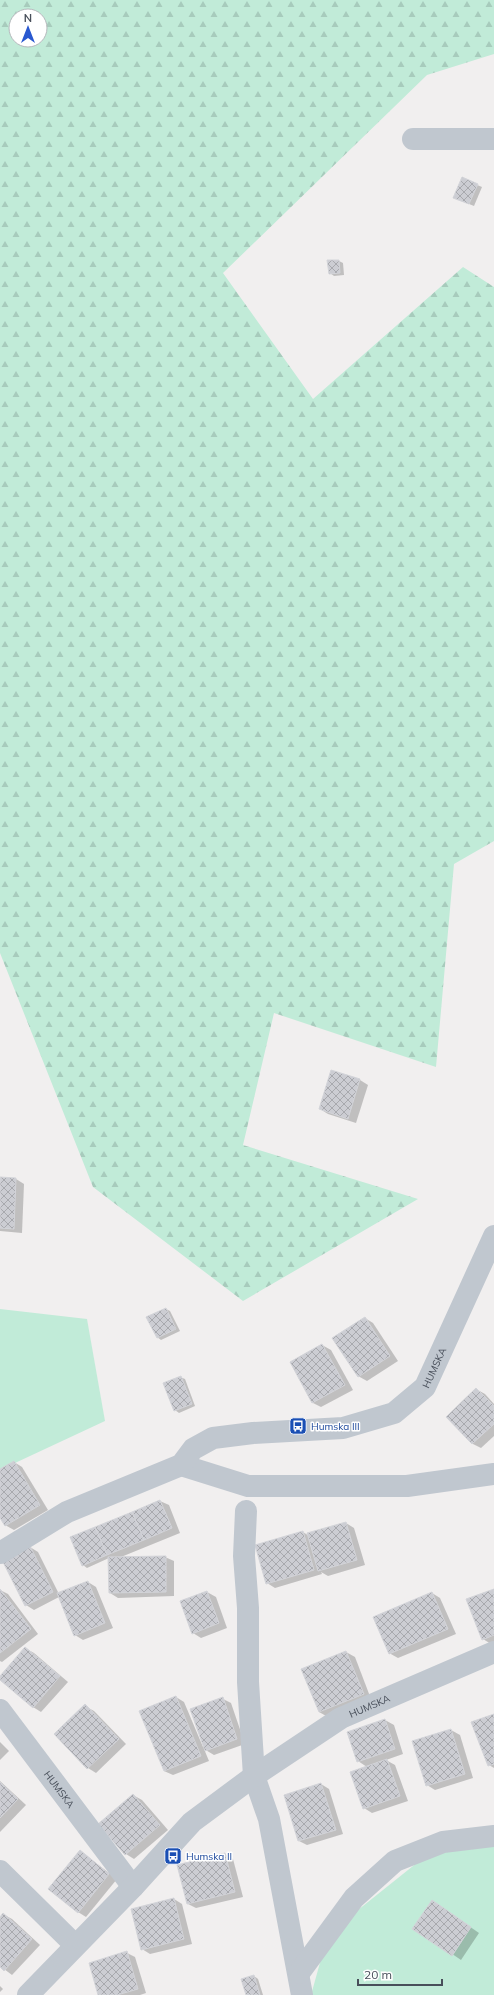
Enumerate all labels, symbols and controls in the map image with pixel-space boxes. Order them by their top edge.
north arrow [8,8,48,48]
text: N [24,11,32,25]
street label: HUMSKA [419,1345,449,1390]
bus stop icon: Humska III [288,1416,308,1436]
place label: Humska III [311,1420,360,1433]
street label: HUMSKA [347,1691,392,1720]
street label: HUMSKA [41,1768,78,1811]
bus stop icon: Humska II [163,1846,183,1866]
place label: Humska II [186,1850,232,1863]
scale bar [358,1961,442,1987]
text: 20 m [364,1967,392,1982]

